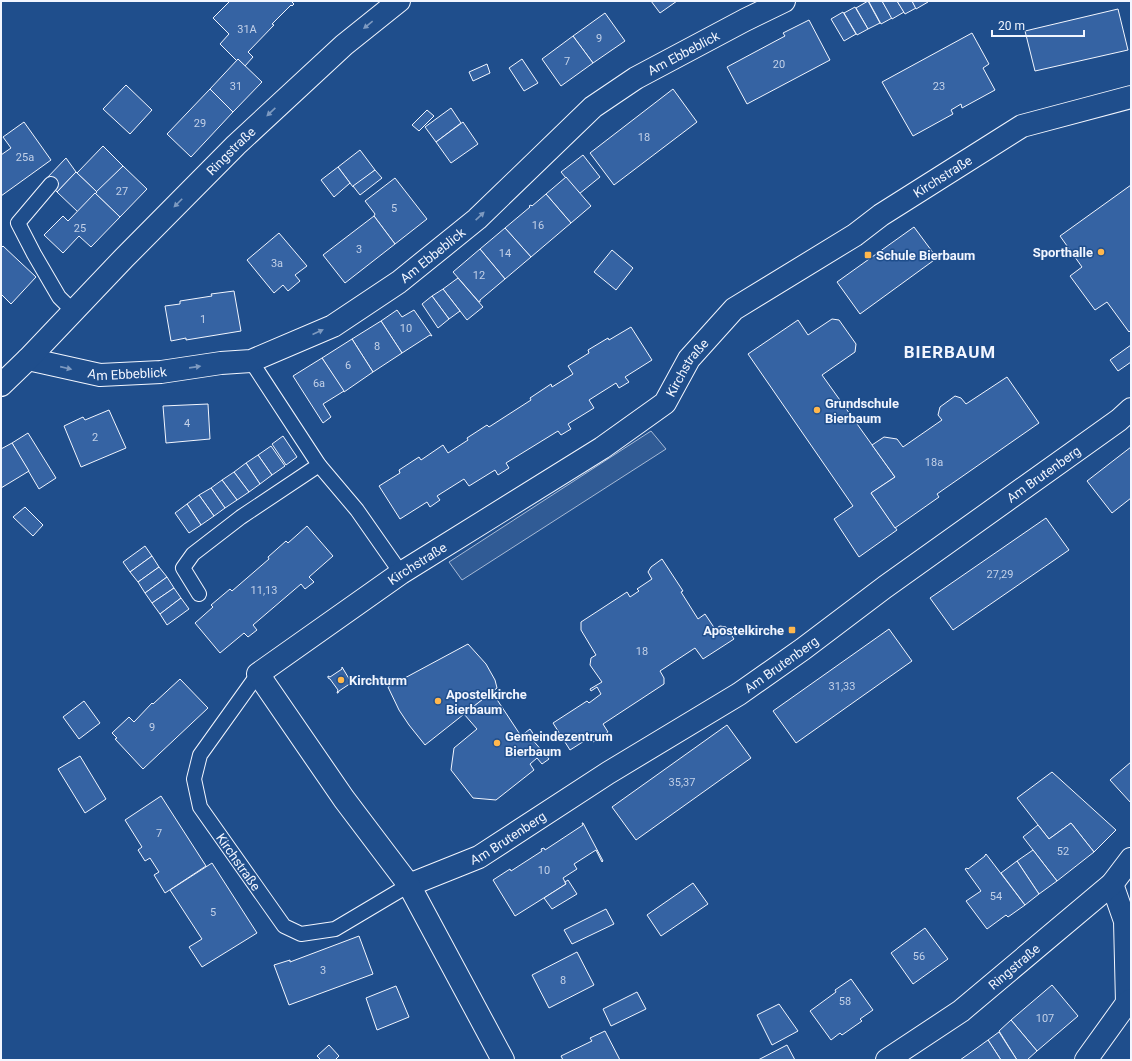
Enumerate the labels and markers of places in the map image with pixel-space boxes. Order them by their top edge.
place label: Sporthalle [1033,245,1093,260]
marker: Sporthalle [1096,247,1106,257]
place label: Schule Bierbaum [876,248,975,263]
marker: Schule Bierbaum [863,250,873,260]
place label: Grundschule Bierbaum [825,396,899,426]
marker: Grundschule Bierbaum [812,405,822,415]
place label: Apostelkirche [703,623,784,638]
marker: Apostelkirche [787,625,797,635]
place label: Kirchturm [349,673,407,688]
marker: Kirchturm [336,675,346,685]
place label: Apostelkirche Bierbaum [446,687,527,717]
marker: Apostelkirche Bierbaum [433,696,443,706]
place label: Gemeindezentrum Bierbaum [505,729,613,759]
marker: Gemeindezentrum Bierbaum [492,738,502,748]

